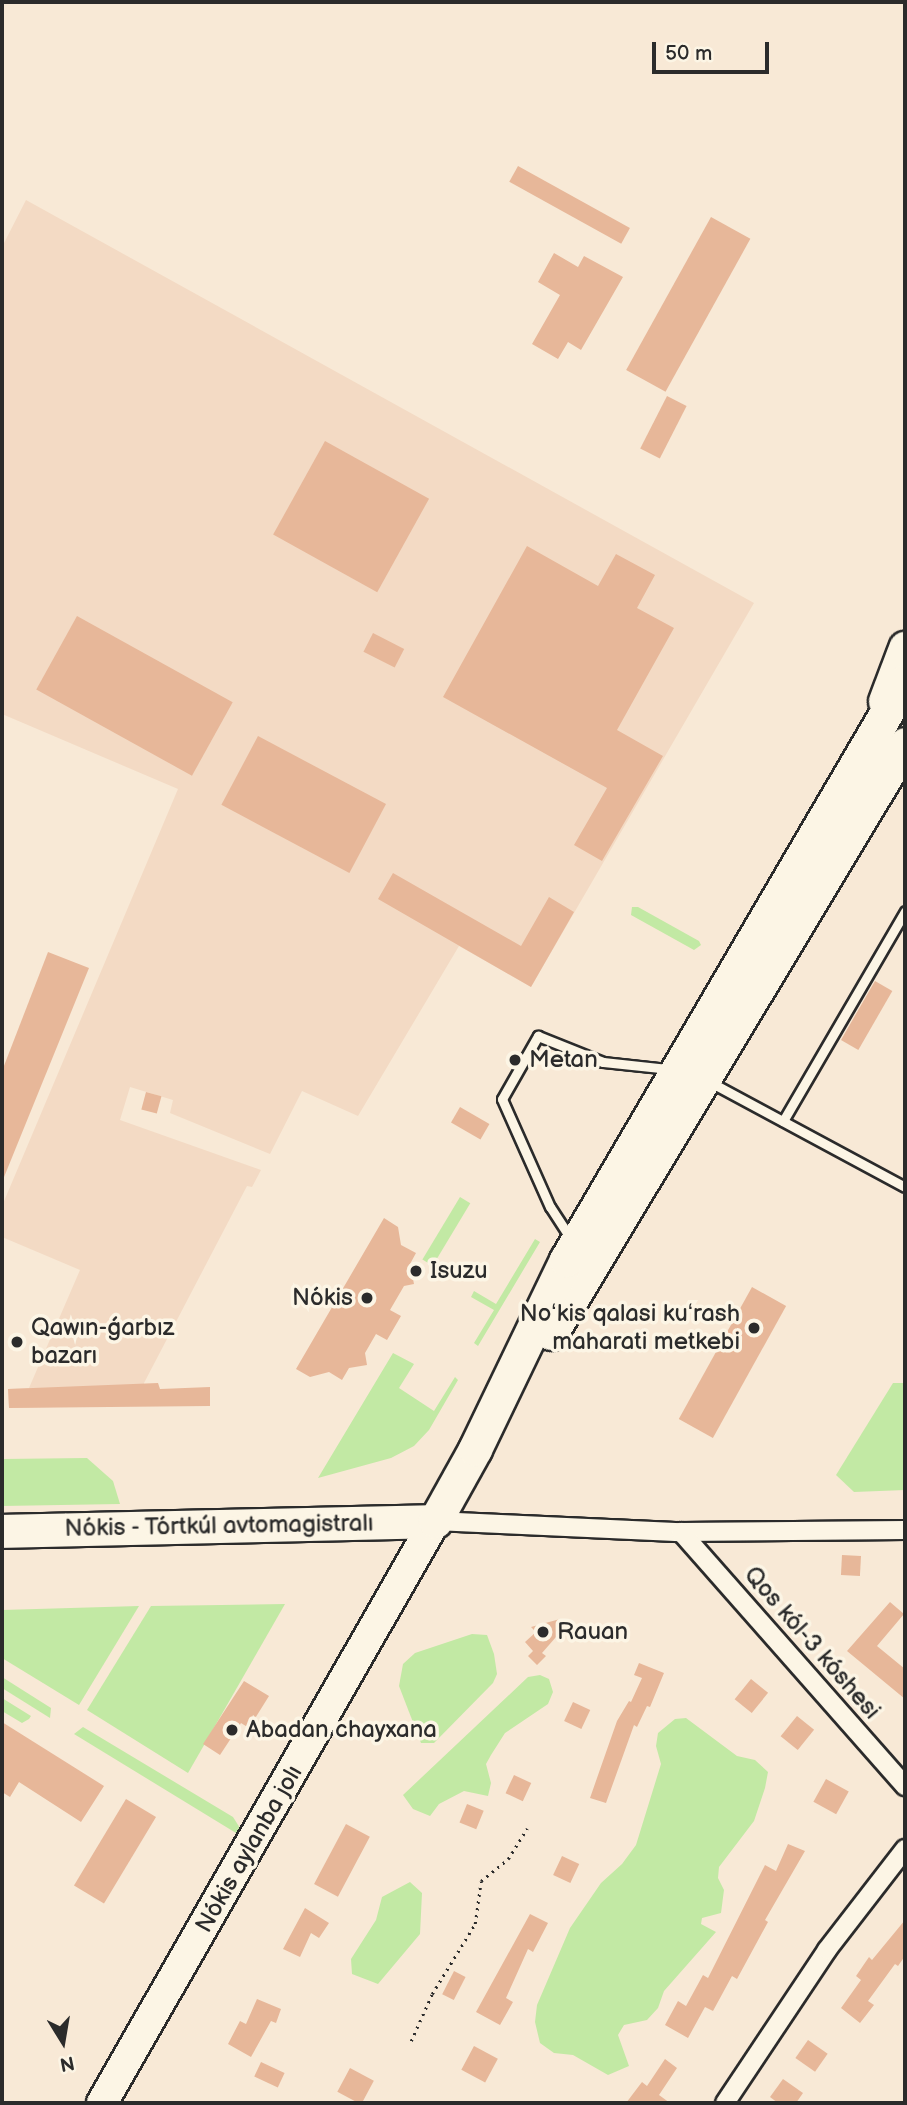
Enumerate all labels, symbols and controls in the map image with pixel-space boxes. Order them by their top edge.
scale bar [655,28,772,72]
text: 50 m [665,41,712,66]
place label: Metan [529,1046,598,1074]
marker: Metan [507,1052,523,1068]
place label: Isuzu [430,1257,488,1285]
marker: Isuzu [408,1263,424,1279]
place label: Nókis [292,1284,353,1312]
marker: Nókis [359,1290,375,1306]
place label: Noʻkis qalasi kuʻrash maharati metkebi [520,1300,740,1356]
place label: Qawın-ǵarbız bazarı [31,1314,174,1370]
marker: Noʻkis qalasi kuʻrash maharati metkebi [746,1320,762,1336]
marker: Qawın-ǵarbız bazarı [9,1334,25,1350]
street label: Nókis - Tórtkúl avtomagistralı [63,1509,375,1543]
street label: Qos kól-3 kóshesi [738,1561,886,1725]
place label: Rauan [557,1618,628,1646]
marker: Rauan [535,1624,551,1640]
place label: Abadan chayxana [246,1716,437,1744]
marker: Abadan chayxana [224,1722,240,1738]
street label: Nókis aylanba jolı [189,1760,309,1938]
north arrow [28,2007,98,2077]
text: N [58,2050,76,2076]

